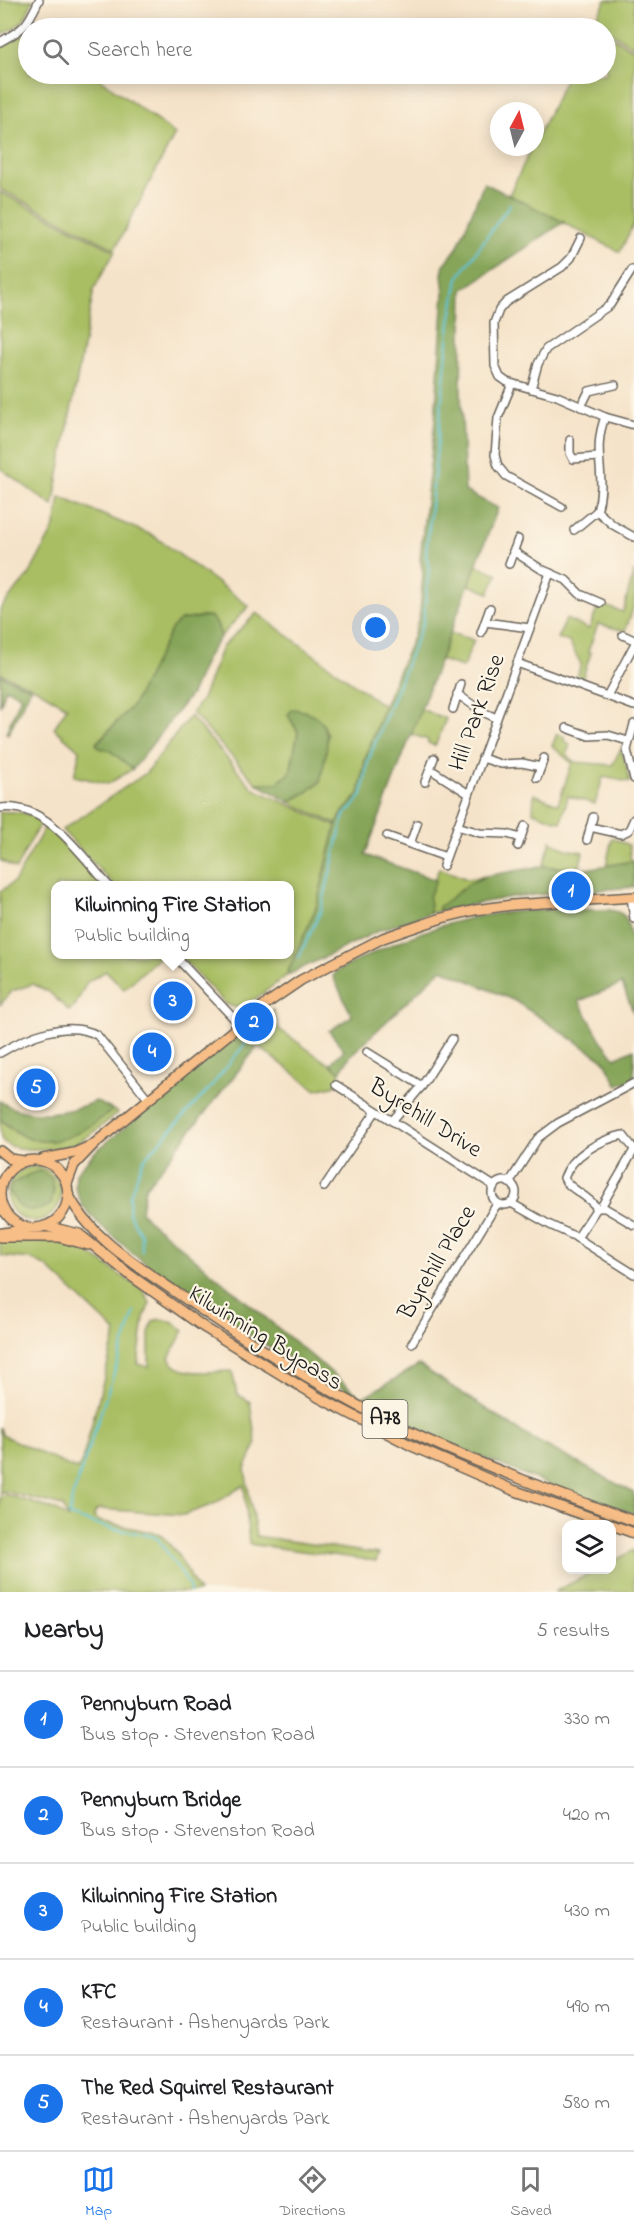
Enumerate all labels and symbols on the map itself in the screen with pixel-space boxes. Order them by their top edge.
north arrow [490,102,544,156]
your location [361,613,390,642]
street label: Hill Park Rise [441,649,515,776]
pin: 1 [552,868,590,914]
pin: 3 [154,978,192,1024]
pin: 2 [234,1000,274,1044]
pin: 4 [132,1030,172,1074]
pin: 5 [16,1066,56,1110]
street label: Byrehill Drive [360,1070,489,1169]
street label: Byrehill Place [389,1199,487,1328]
street label: Kilwinning Bypass [180,1277,349,1401]
road number: A78 [362,1400,408,1438]

